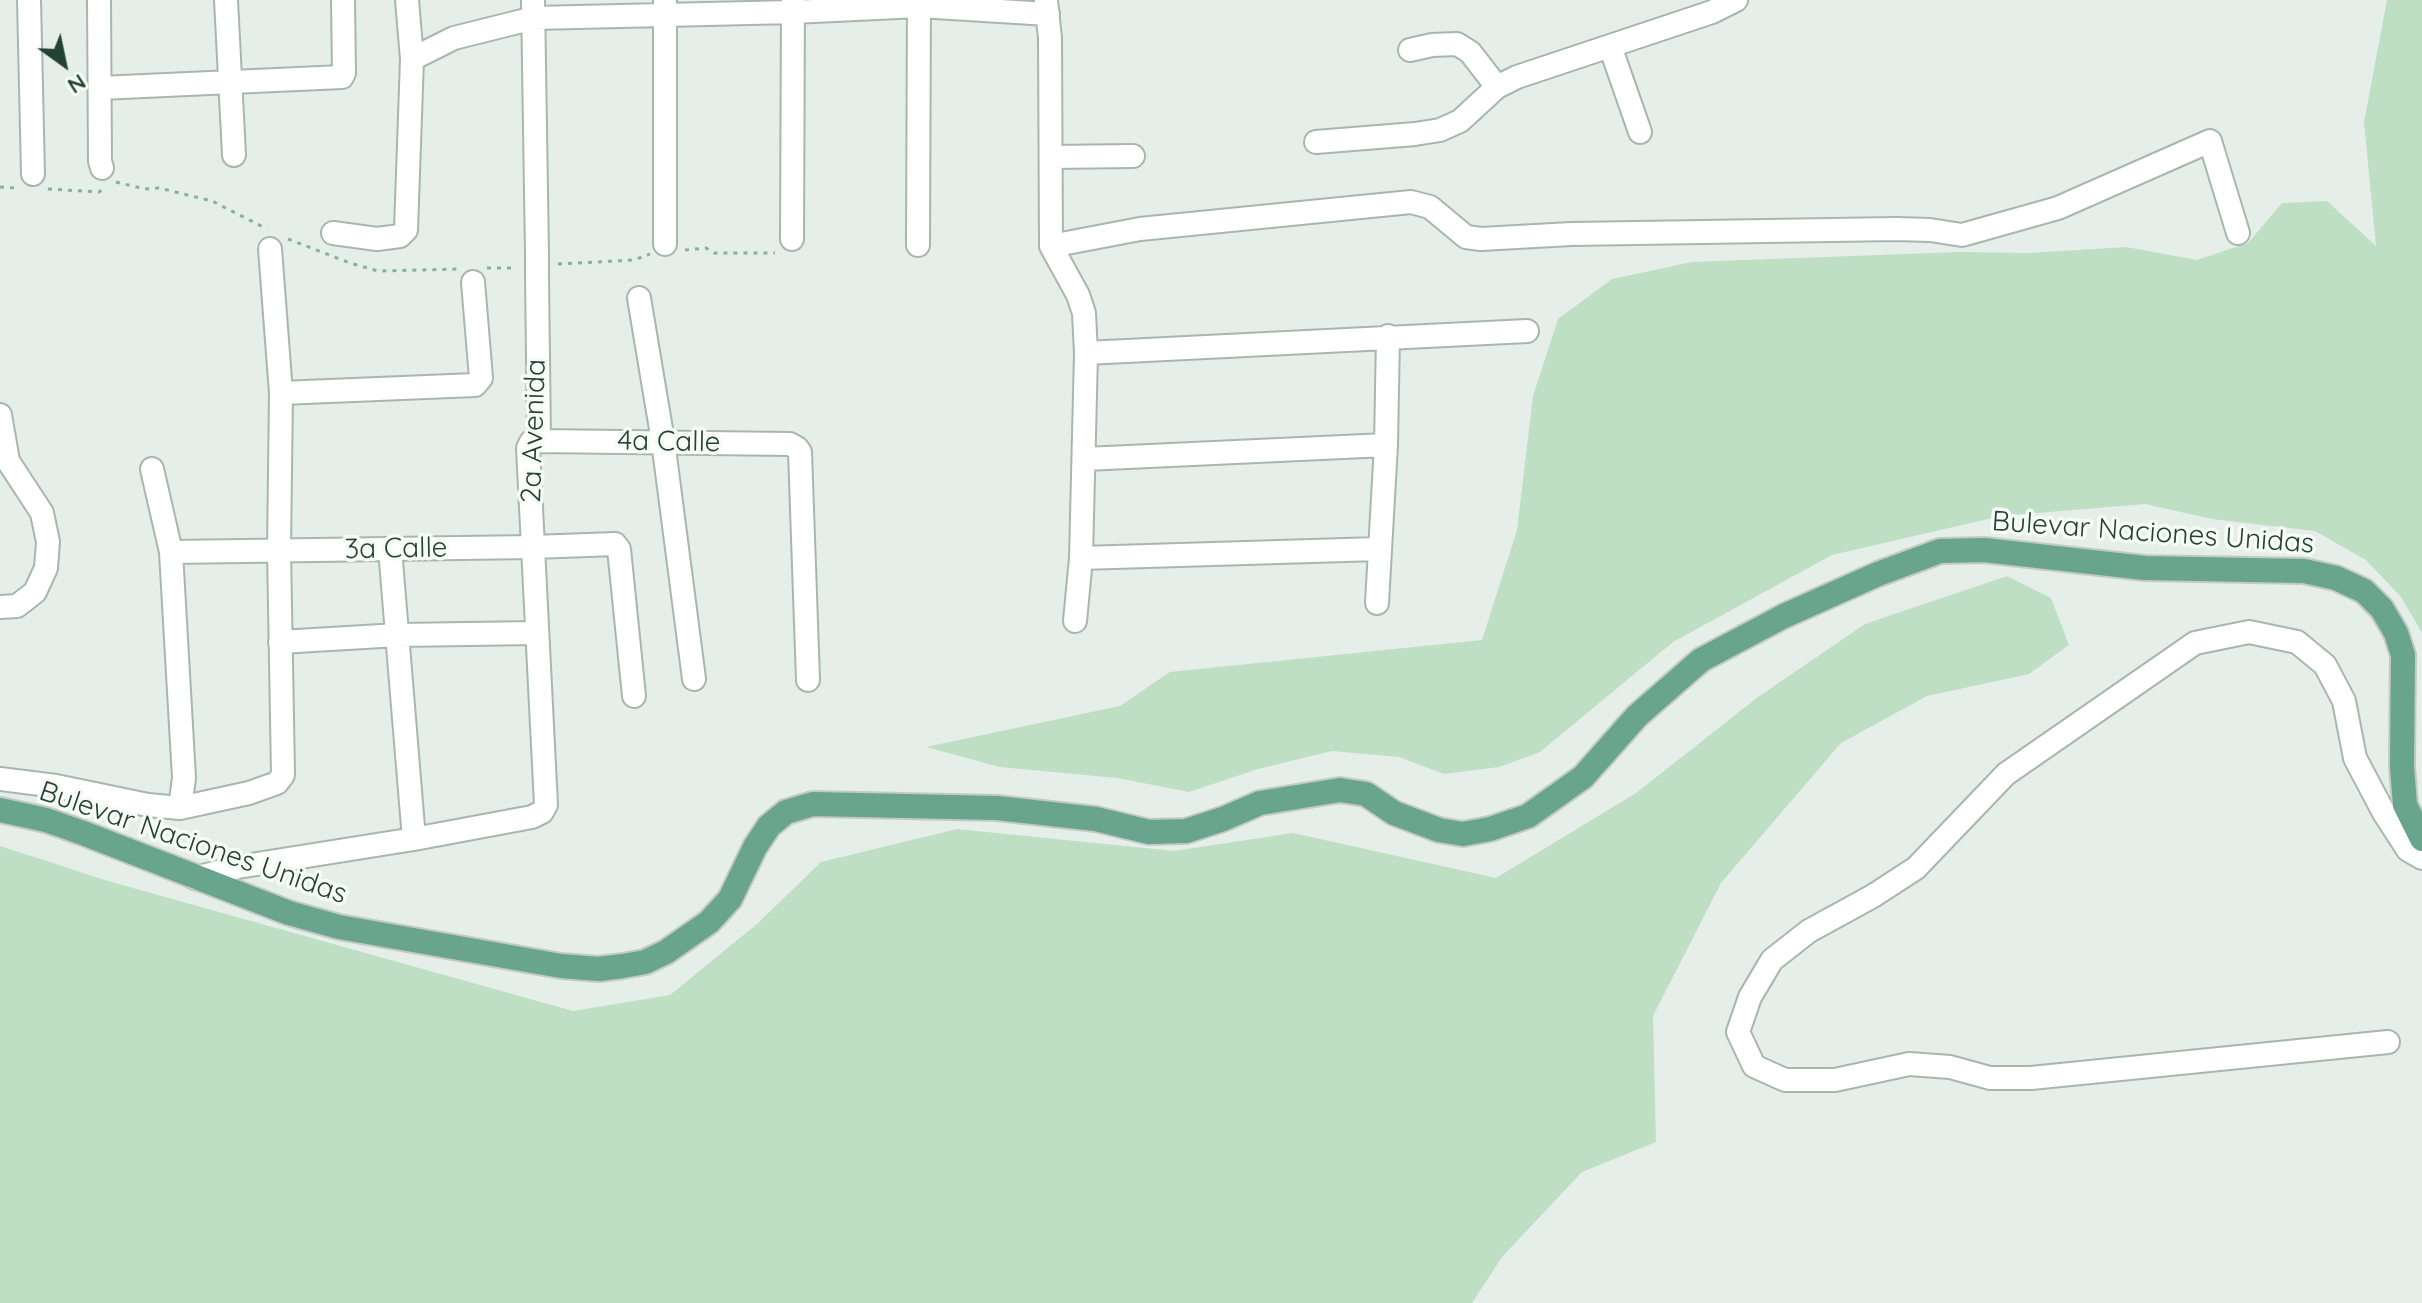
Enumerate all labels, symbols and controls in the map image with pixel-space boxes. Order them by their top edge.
north arrow [24,24,104,104]
text: N [63,68,91,100]
street label: 2a Avenida [515,358,553,504]
street label: 4a Calle [617,424,721,460]
street label: Bulevar Naciones Unidas [1991,505,2315,561]
street label: 3a Calle [344,531,448,567]
street label: Bulevar Naciones Unidas [35,775,351,911]

